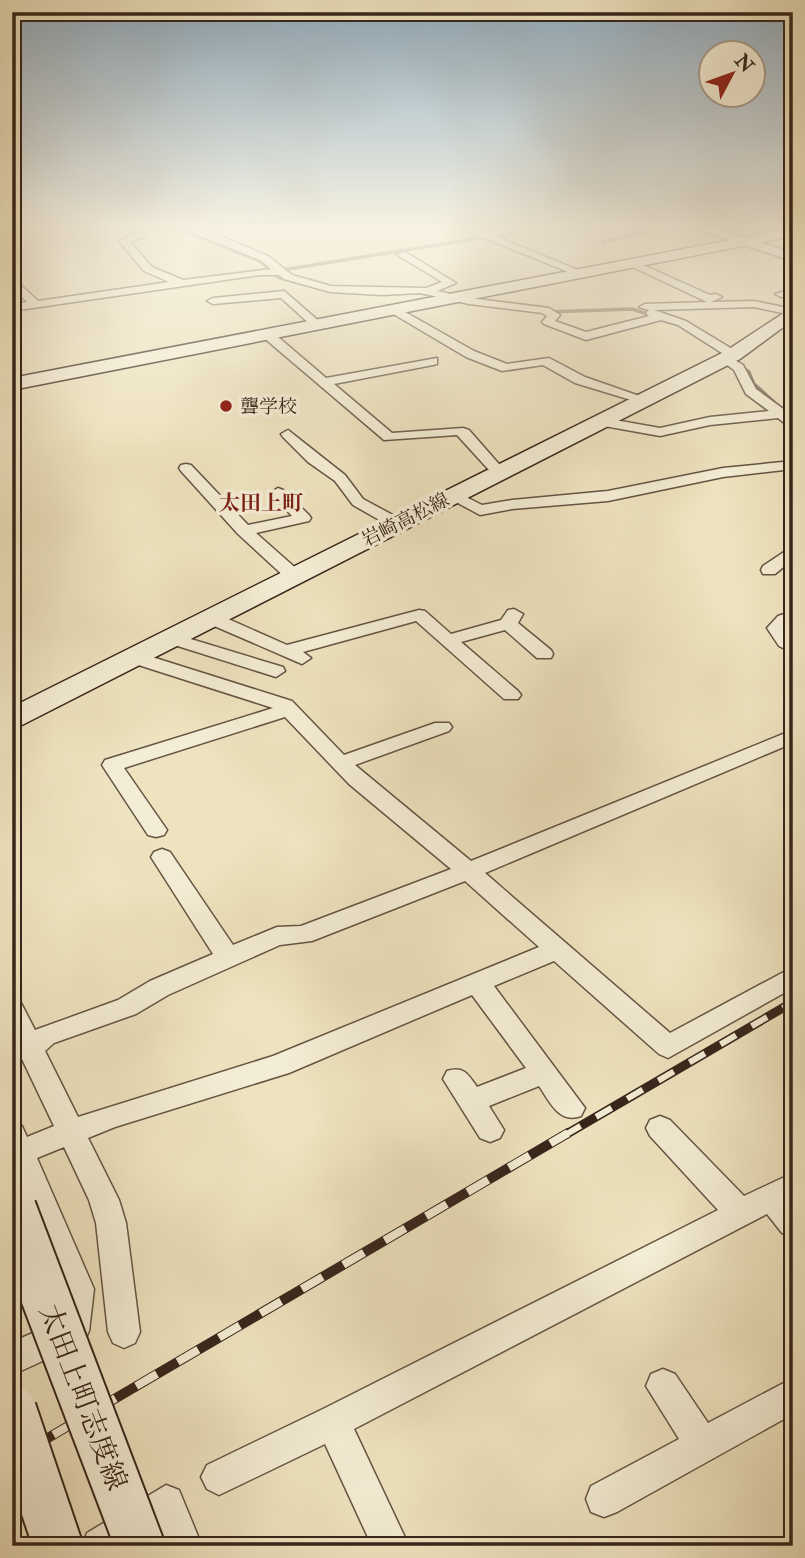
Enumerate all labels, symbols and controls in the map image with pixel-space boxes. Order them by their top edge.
north arrow [696,38,766,108]
text: N [729,48,759,79]
place label: 聾学校 [240,395,297,419]
marker: 聾学校 [218,398,234,414]
street label: 岩崎高松線 [358,488,453,552]
district label: 太田上町 [219,490,303,517]
street label: 太田上町志度線 [31,1300,134,1495]

